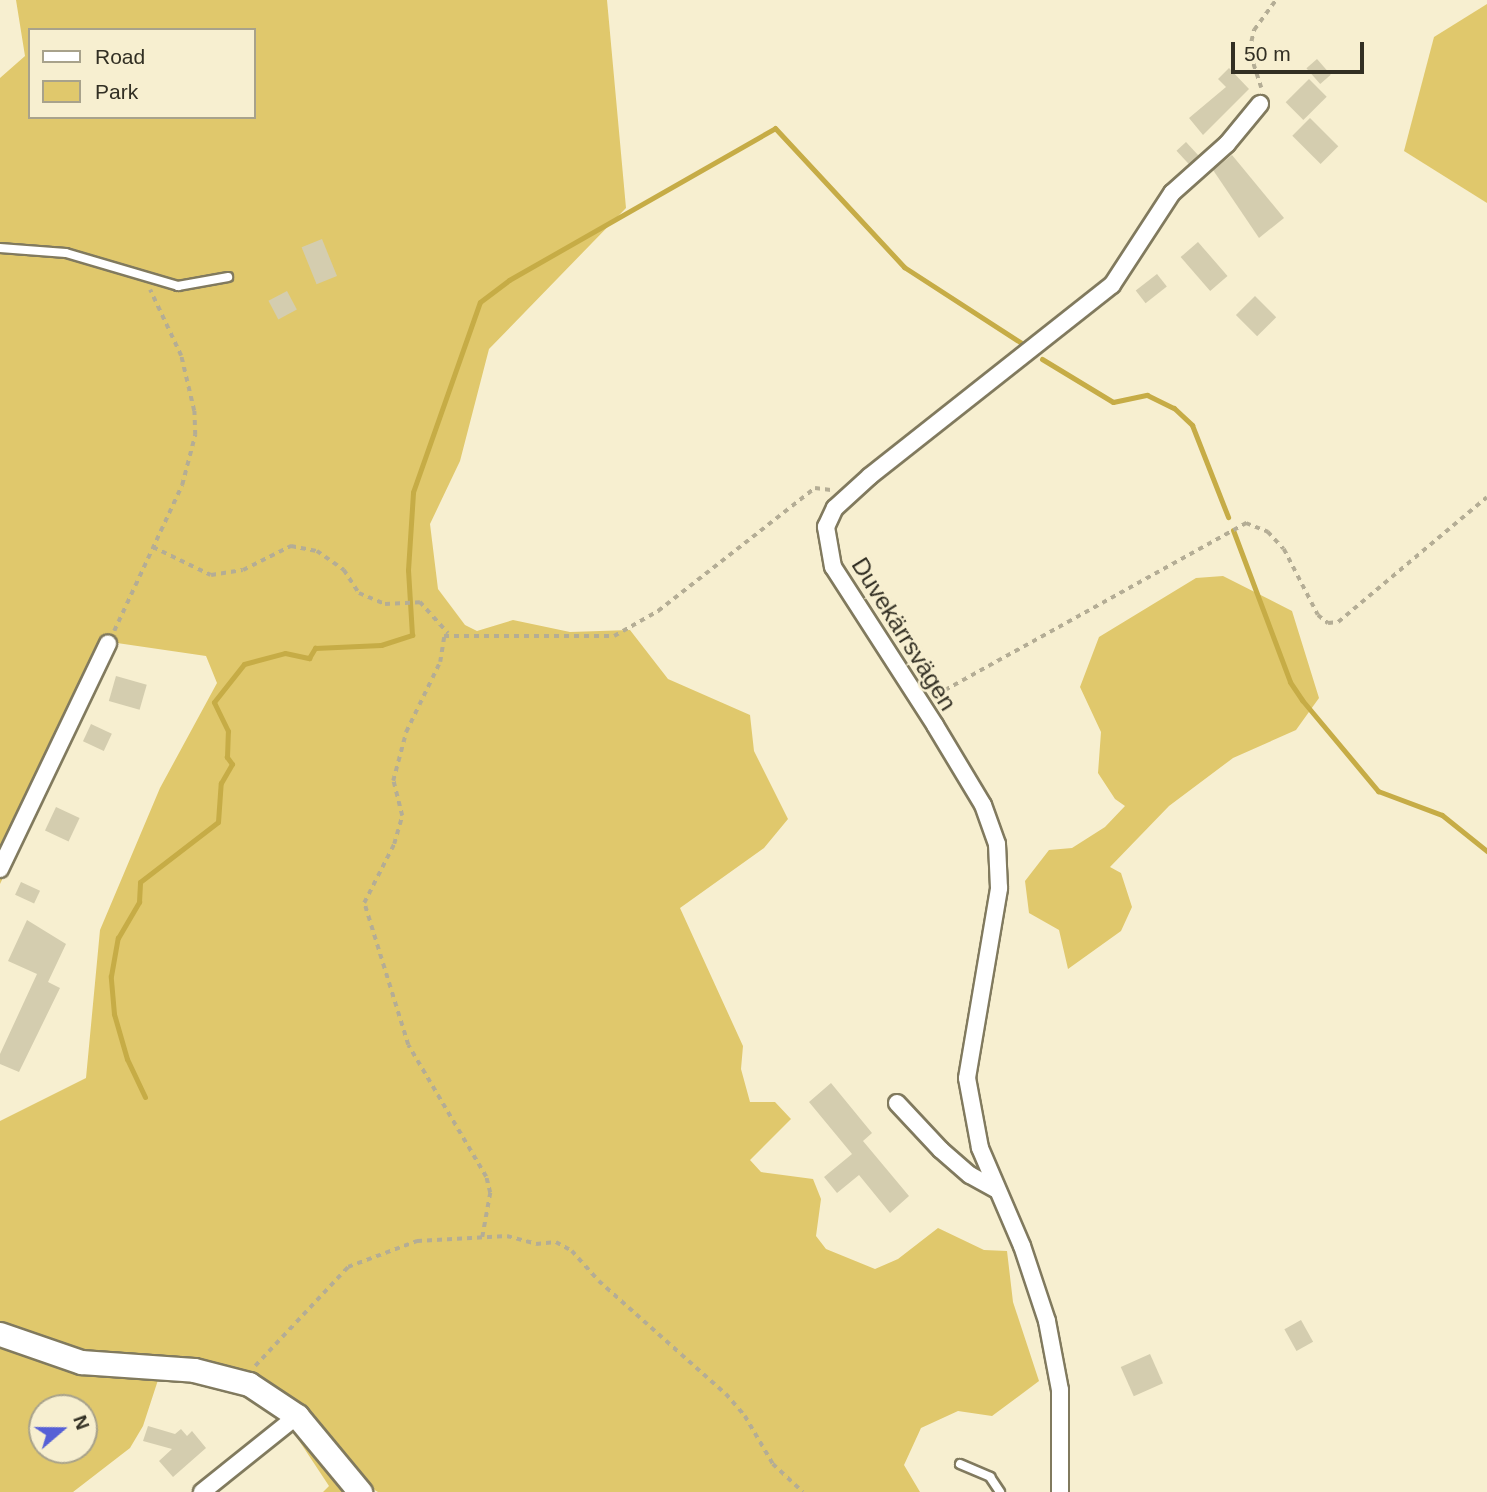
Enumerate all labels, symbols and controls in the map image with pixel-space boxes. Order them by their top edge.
legend [28,28,256,119]
scale bar [1235,28,1368,72]
text: 50 m [1244,42,1291,65]
text: Road [95,45,145,68]
text: Park [95,80,138,103]
street label: Duvekärrsvägen [845,552,963,716]
north arrow [28,1394,98,1464]
text: N [69,1412,94,1432]

